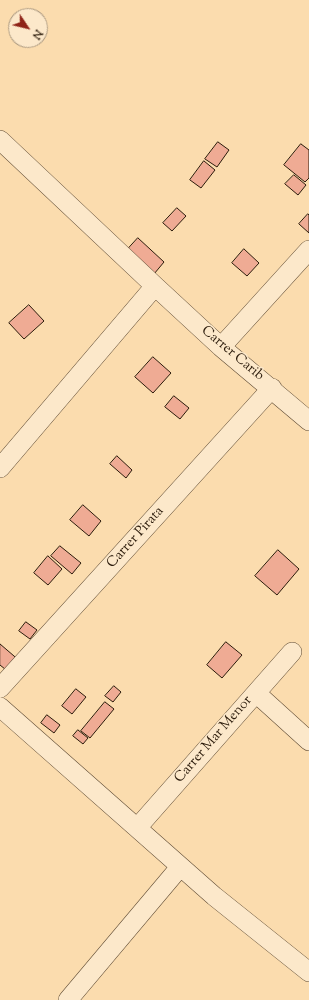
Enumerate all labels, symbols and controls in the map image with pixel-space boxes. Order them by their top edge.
north arrow [8,8,48,48]
text: N [28,26,46,42]
street label: Carrer Carib [197,323,267,385]
street label: Carrer Pirata [104,504,168,572]
street label: Carrer Mar Menor [172,693,256,787]

